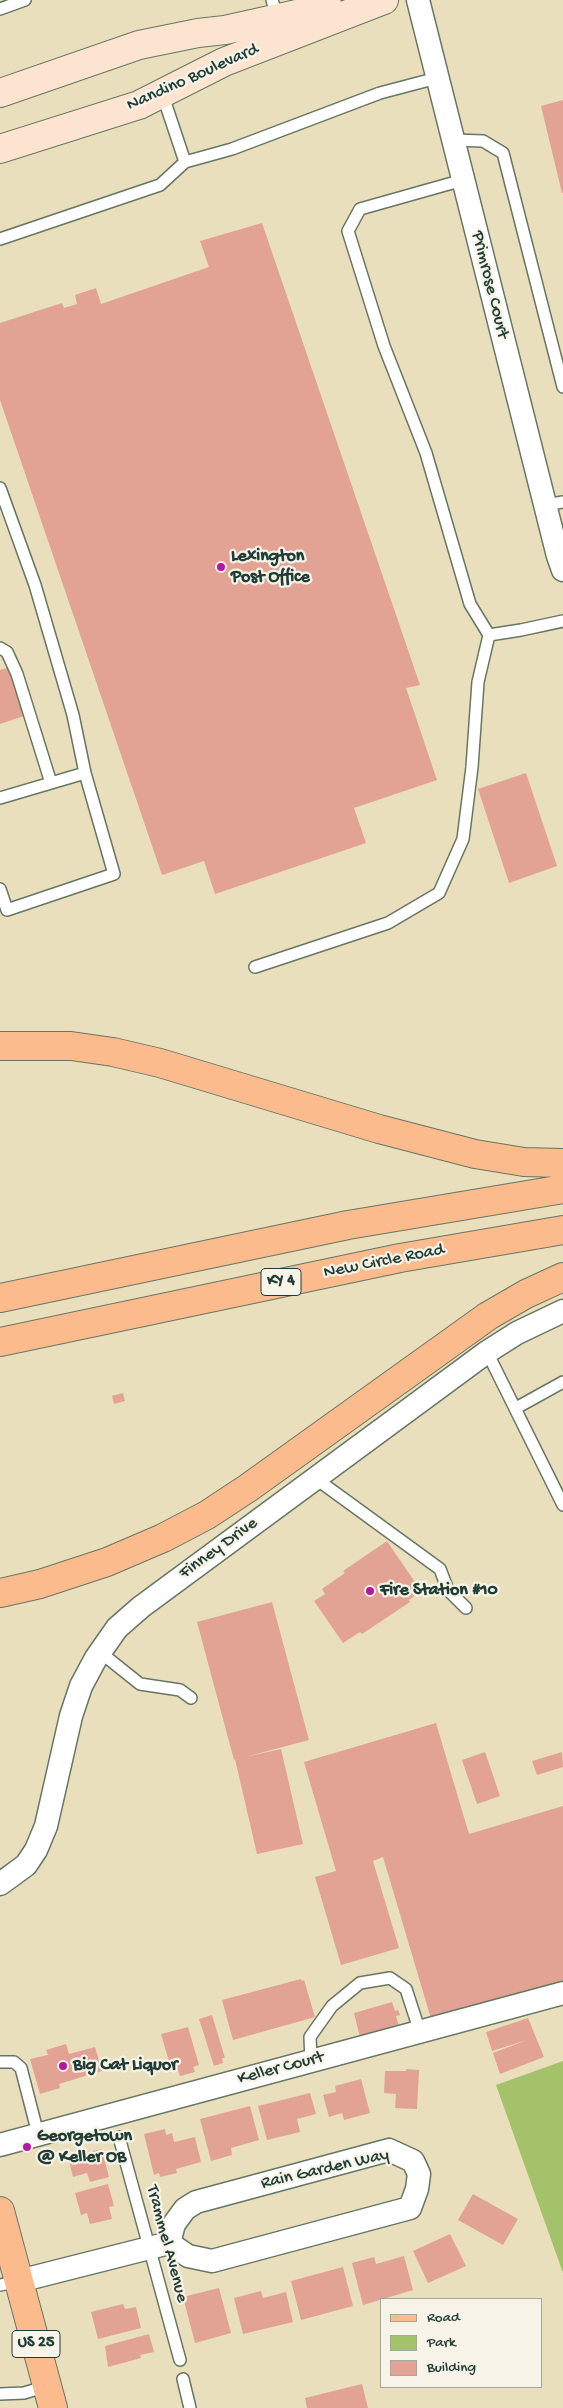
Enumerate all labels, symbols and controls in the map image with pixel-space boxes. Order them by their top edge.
street label: Nandino Boulevard [124,39,262,117]
street label: Primrose Court [465,229,513,341]
place label: Lexington Post Office [231,546,310,588]
marker: Lexington Post Office [215,561,227,573]
street label: New Circle Road [322,1240,446,1284]
road number: KY 4 [261,1268,301,1295]
street label: Finney Drive [175,1513,263,1585]
place label: Fire Station #10 [380,1580,498,1602]
marker: Fire Station #10 [364,1585,376,1597]
street label: Keller Court [236,2047,326,2091]
place label: Big Cat Liquor [73,2055,177,2077]
marker: Big Cat Liquor [57,2060,69,2072]
place label: Georgetown @ Keller OB [37,2126,132,2168]
marker: Georgetown @ Keller OB [21,2141,33,2153]
street label: Rain Garden Way [259,2145,391,2195]
street label: Trammel Avenue [140,2183,192,2305]
legend [380,2298,543,2388]
text: Road [427,2309,460,2327]
road number: US 25 [12,2330,60,2358]
text: Park [427,2334,456,2352]
text: Building [427,2359,476,2377]

